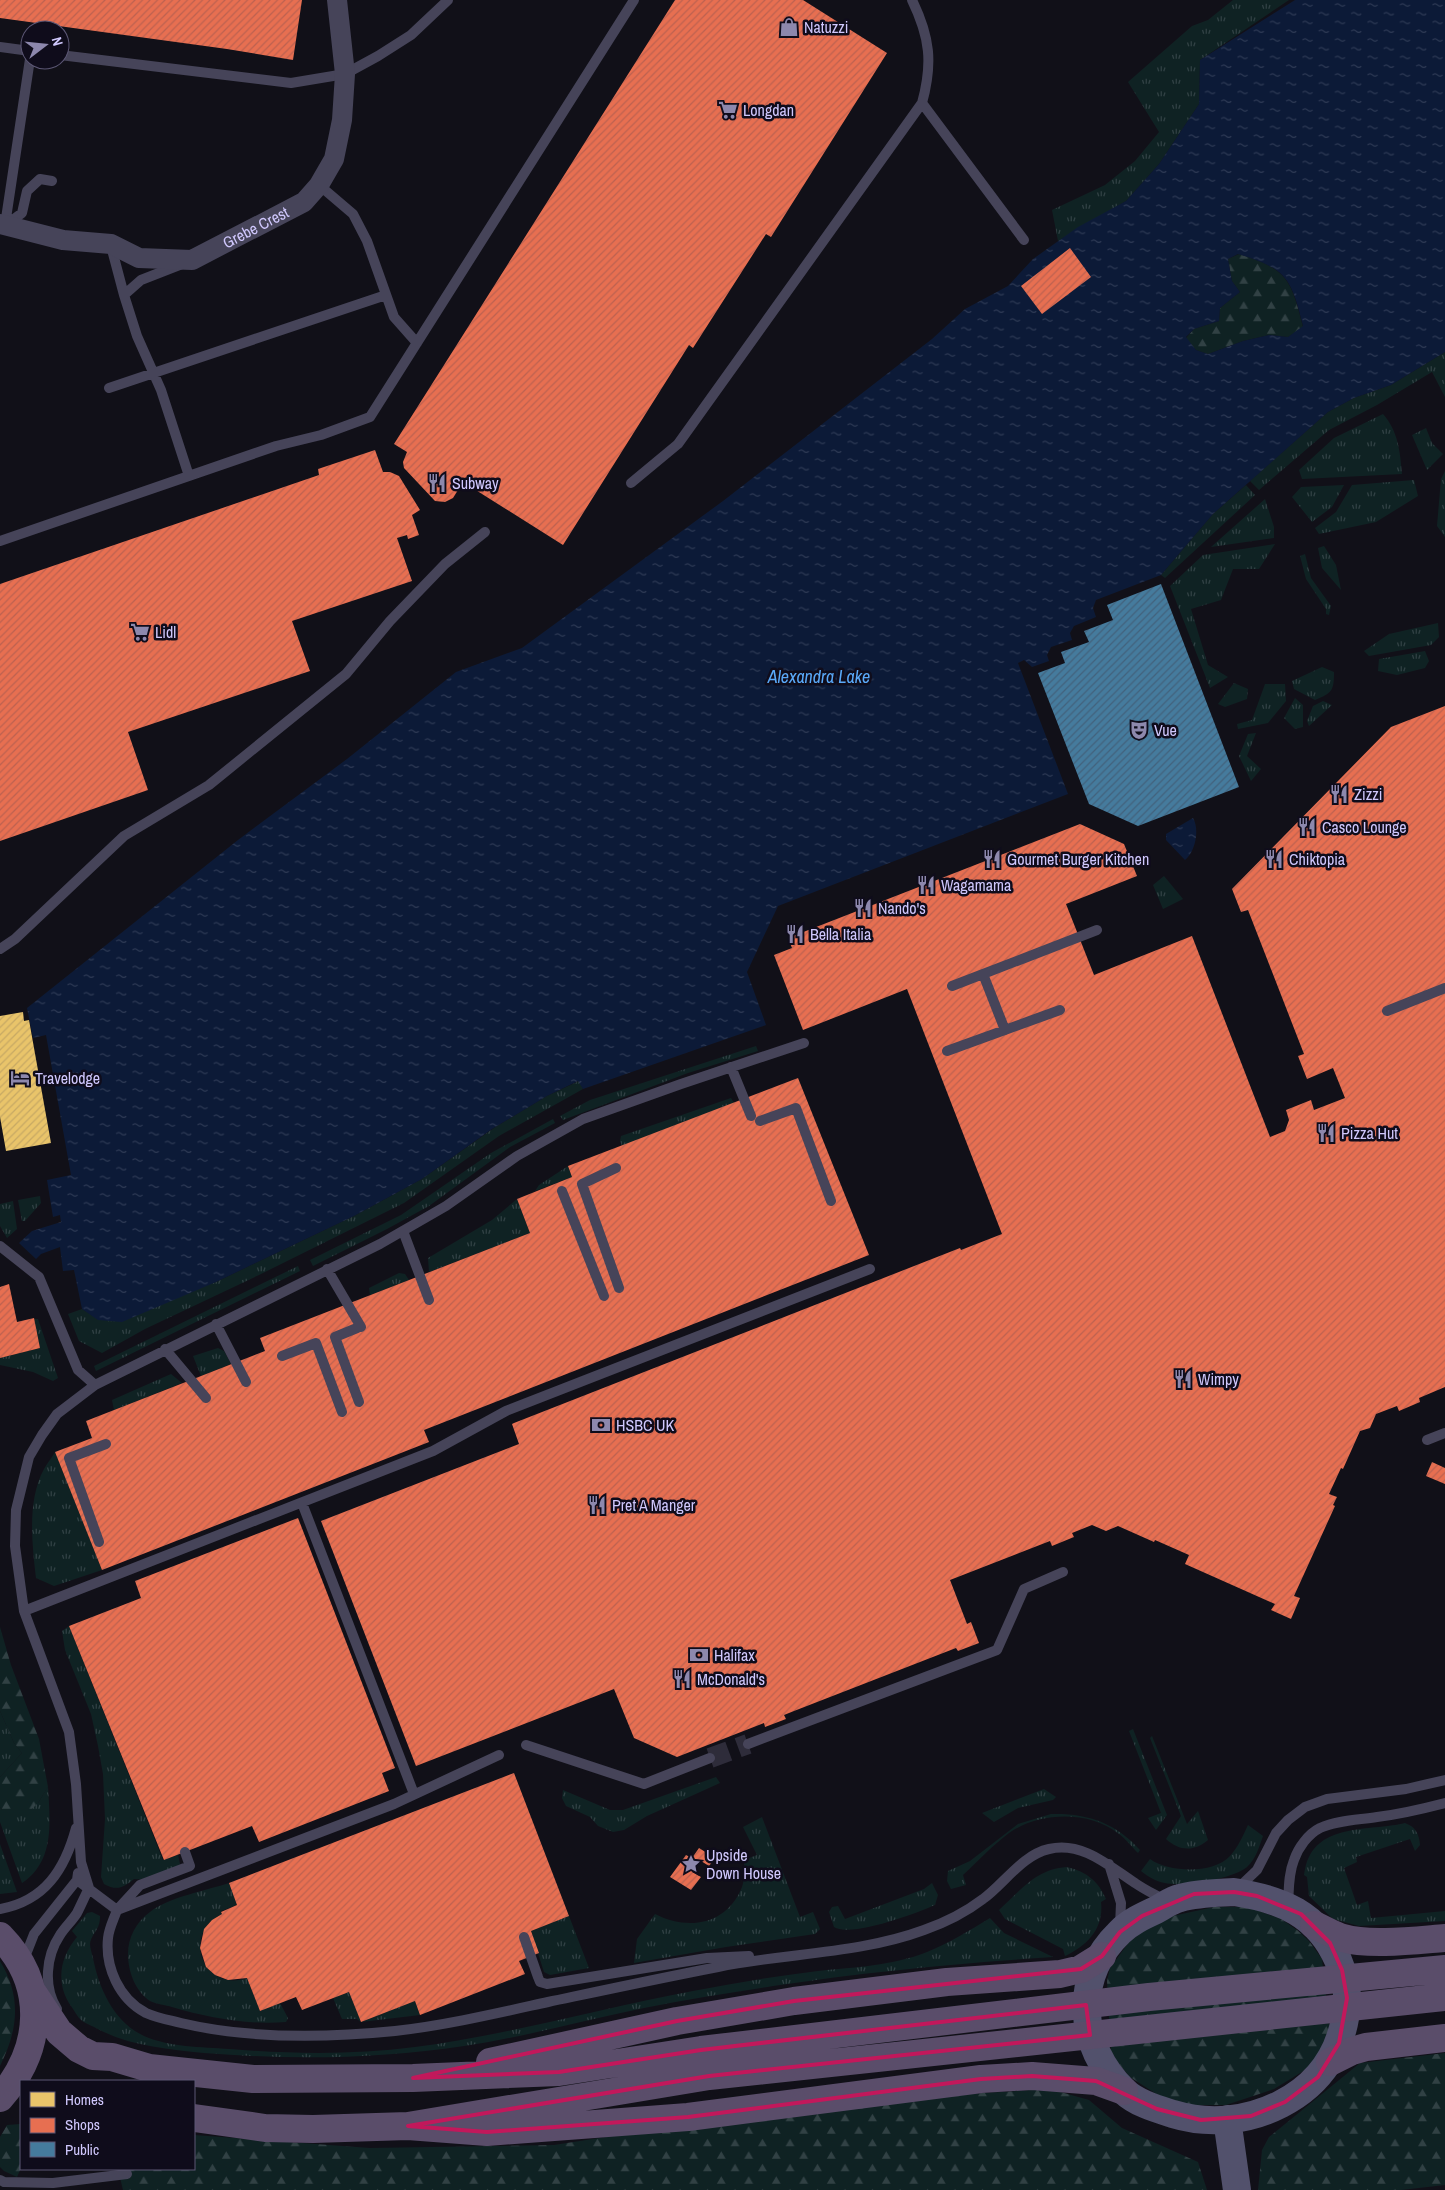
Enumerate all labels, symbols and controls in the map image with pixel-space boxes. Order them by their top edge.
shop icon: Natuzzi [778,16,800,38]
place label: Natuzzi [804,16,848,38]
north arrow [20,20,70,70]
text: N [48,35,67,48]
supermarket icon: Longdan [717,99,739,121]
place label: Longdan [743,99,794,121]
street label: Grebe Crest [219,201,293,253]
restaurant icon: Subway [426,472,448,494]
place label: Subway [452,472,499,494]
supermarket icon: Lidl [129,621,151,643]
place label: Lidl [155,621,176,643]
water label: Alexandra Lake [767,664,870,689]
theatre icon: Vue [1128,719,1150,741]
place label: Vue [1154,719,1177,741]
restaurant icon: Zizzi [1328,783,1350,805]
place label: Zizzi [1354,783,1382,805]
restaurant icon: Casco Lounge [1296,816,1318,838]
place label: Casco Lounge [1322,816,1407,838]
restaurant icon: Gourmet Burger Kitchen [981,848,1003,870]
place label: Gourmet Burger Kitchen [1007,848,1149,870]
restaurant icon: Chiktopia [1263,848,1285,870]
place label: Chiktopia [1289,848,1346,870]
restaurant icon: Wagamama [915,874,937,896]
place label: Wagamama [941,874,1012,896]
restaurant icon: Nando's [852,897,874,919]
place label: Nando's [878,897,926,919]
restaurant icon: Bella Italia [784,923,806,945]
place label: Bella Italia [810,923,872,945]
hotel icon: Travelodge [9,1067,31,1089]
place label: Travelodge [35,1067,100,1089]
restaurant icon: Pizza Hut [1315,1122,1337,1144]
place label: Pizza Hut [1341,1122,1398,1144]
restaurant icon: Wimpy [1172,1368,1194,1390]
place label: Wimpy [1198,1368,1239,1390]
bank icon: HSBC UK [590,1414,612,1436]
place label: HSBC UK [616,1414,675,1436]
restaurant icon: Pret A Manger [586,1494,608,1516]
place label: Pret A Manger [612,1494,696,1516]
bank icon: Halifax [688,1644,710,1666]
place label: Halifax [714,1644,755,1666]
restaurant icon: McDonald's [671,1668,693,1690]
place label: McDonald's [697,1668,765,1690]
place label: Upside Down House [706,1844,781,1884]
place icon: Upside Down House [680,1853,702,1875]
legend [20,2080,195,2170]
text: Homes [65,2089,104,2110]
text: Shops [65,2114,100,2135]
text: Public [65,2139,99,2160]

